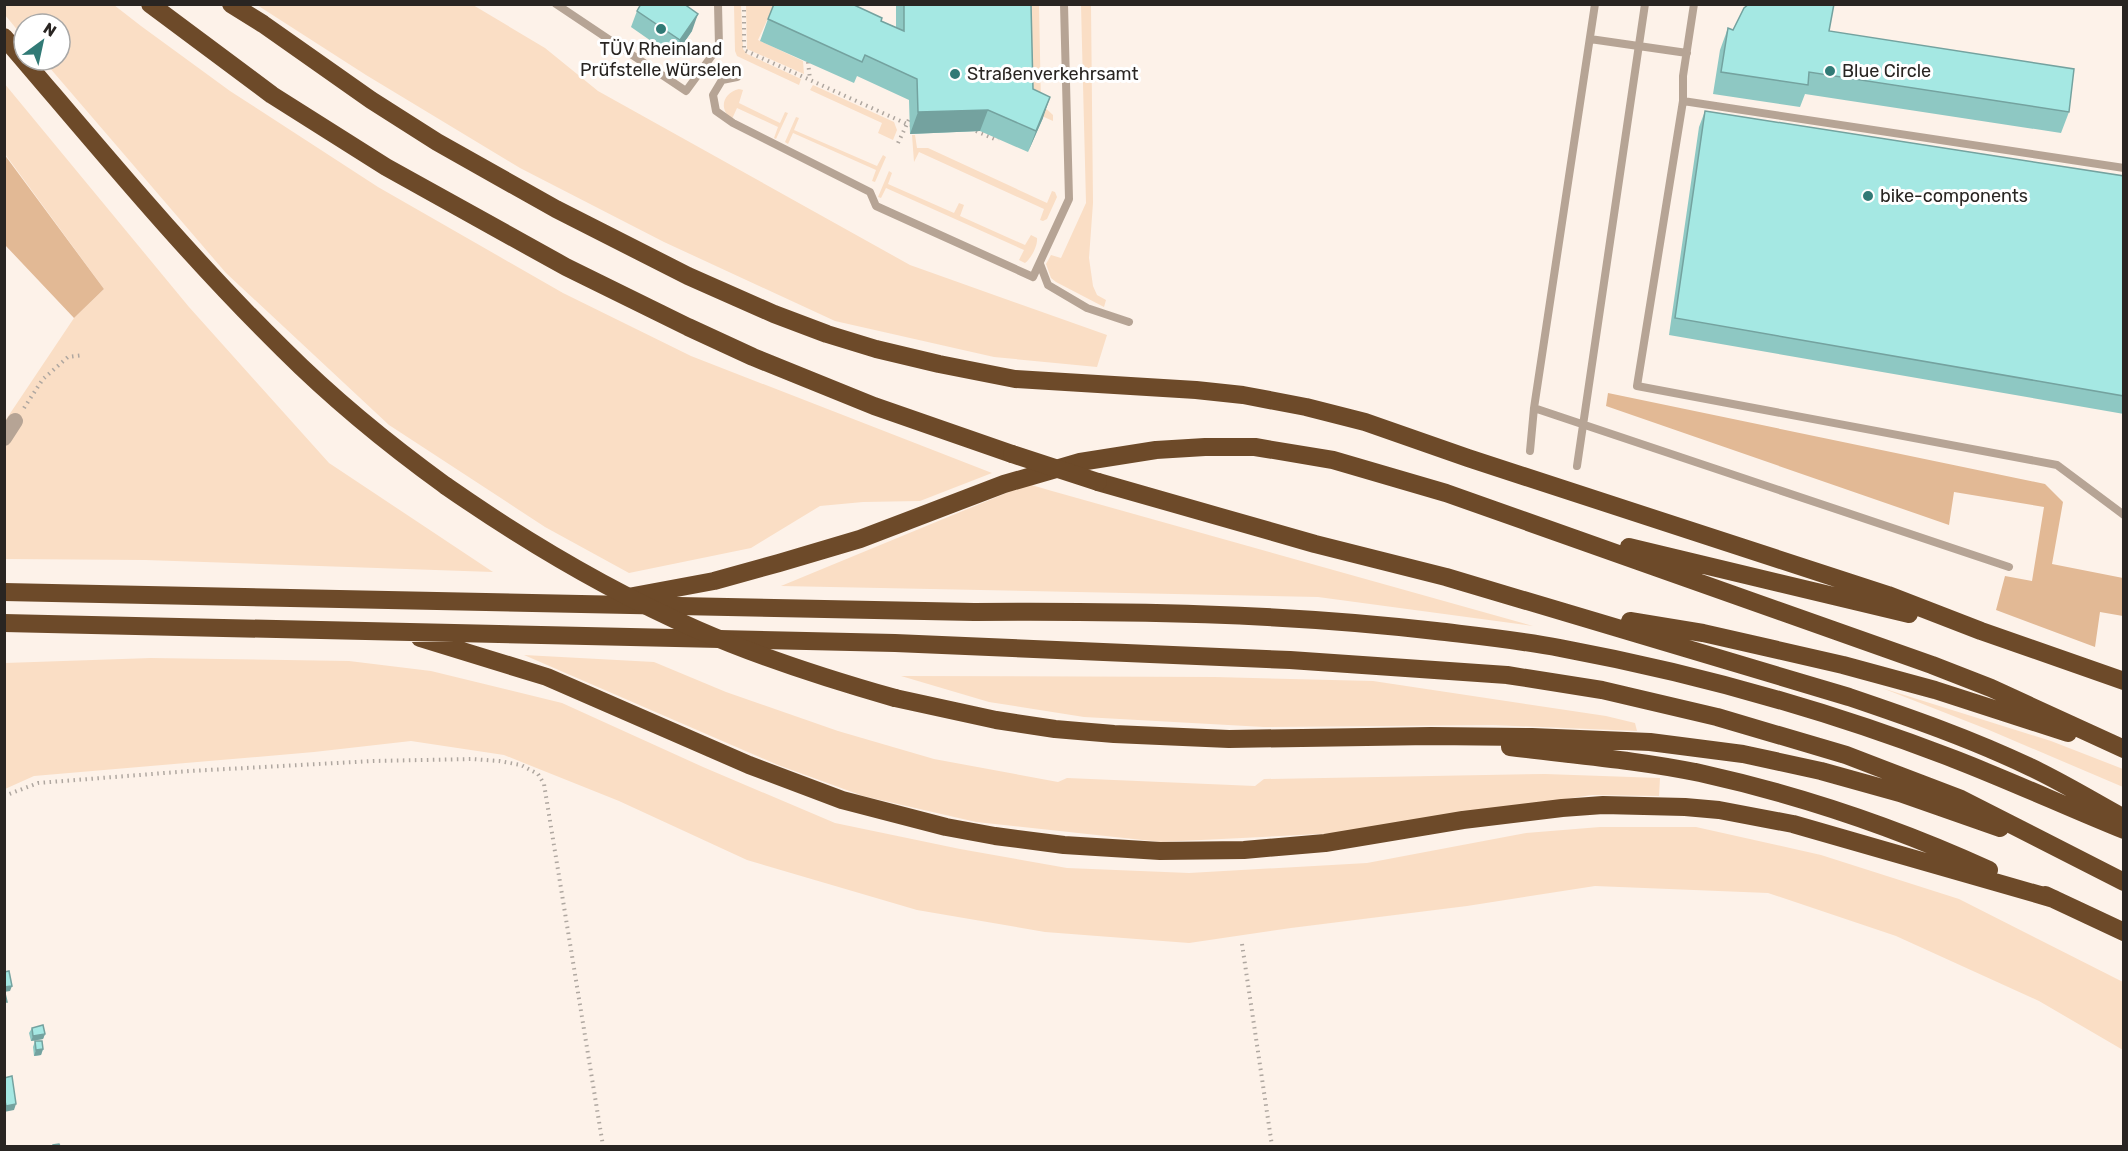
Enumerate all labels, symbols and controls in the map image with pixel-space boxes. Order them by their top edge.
north arrow [12,12,72,72]
text: N [40,19,60,41]
marker: TÜV Rheinland Prüfstelle Würselen [654,22,668,36]
place label: TÜV Rheinland Prüfstelle Würselen [580,38,742,81]
place label: Blue Circle [1842,60,1931,82]
place label: Straßenverkehrsamt [967,63,1139,85]
marker: Blue Circle [1823,64,1837,78]
marker: Straßenverkehrsamt [948,67,962,81]
place label: bike-components [1880,185,2028,207]
marker: bike-components [1861,189,1875,203]

